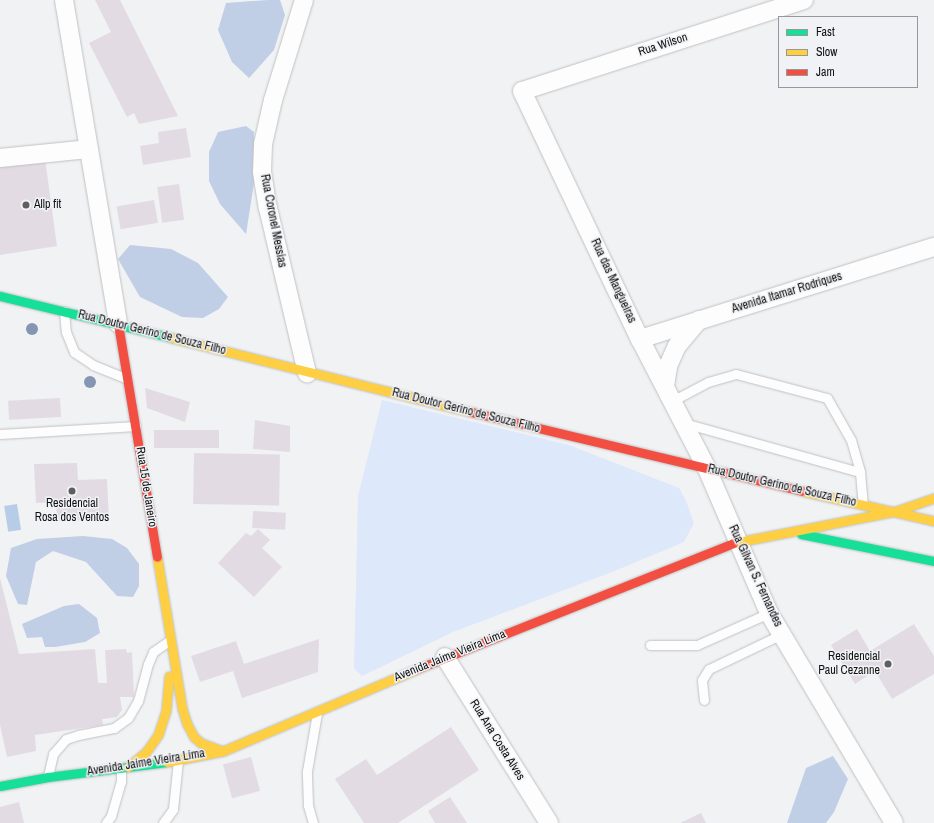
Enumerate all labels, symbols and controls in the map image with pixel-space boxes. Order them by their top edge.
legend [778,16,918,88]
text: Fast [816,24,835,40]
street label: Rua Wilson [637,30,689,60]
text: Slow [816,44,837,60]
text: Jam [816,64,835,80]
street label: Rua Coronel Messias [257,173,289,269]
place label: Allp fit [34,198,61,212]
marker: Allp fit [21,200,31,210]
street label: Rua das Mangueiras [587,237,639,325]
street label: Avenida Itamar Rodriques [730,269,844,317]
street label: Rua Doutor Gerino de Souza Filho [76,308,228,358]
street label: Rua Doutor Gerino de Souza Filho [390,386,542,436]
street label: Rua 15 de Janeiro [133,446,159,528]
street label: Rua Doutor Gerino de Souza Filho [706,462,858,510]
marker: Residencial Rosa dos Ventos [67,486,77,496]
place label: Residencial Rosa dos Ventos [35,497,109,525]
street label: Rua Gilvan S. Fernandes [725,523,785,629]
street label: Avenida Jaime Vieira Lima [392,627,508,685]
place label: Residencial Paul Cezanne [818,650,880,678]
marker: Residencial Paul Cezanne [883,659,893,669]
street label: Rua Ana Costa Alves [466,697,528,783]
street label: Avenida Jaime Vieira Lima [86,747,206,779]

